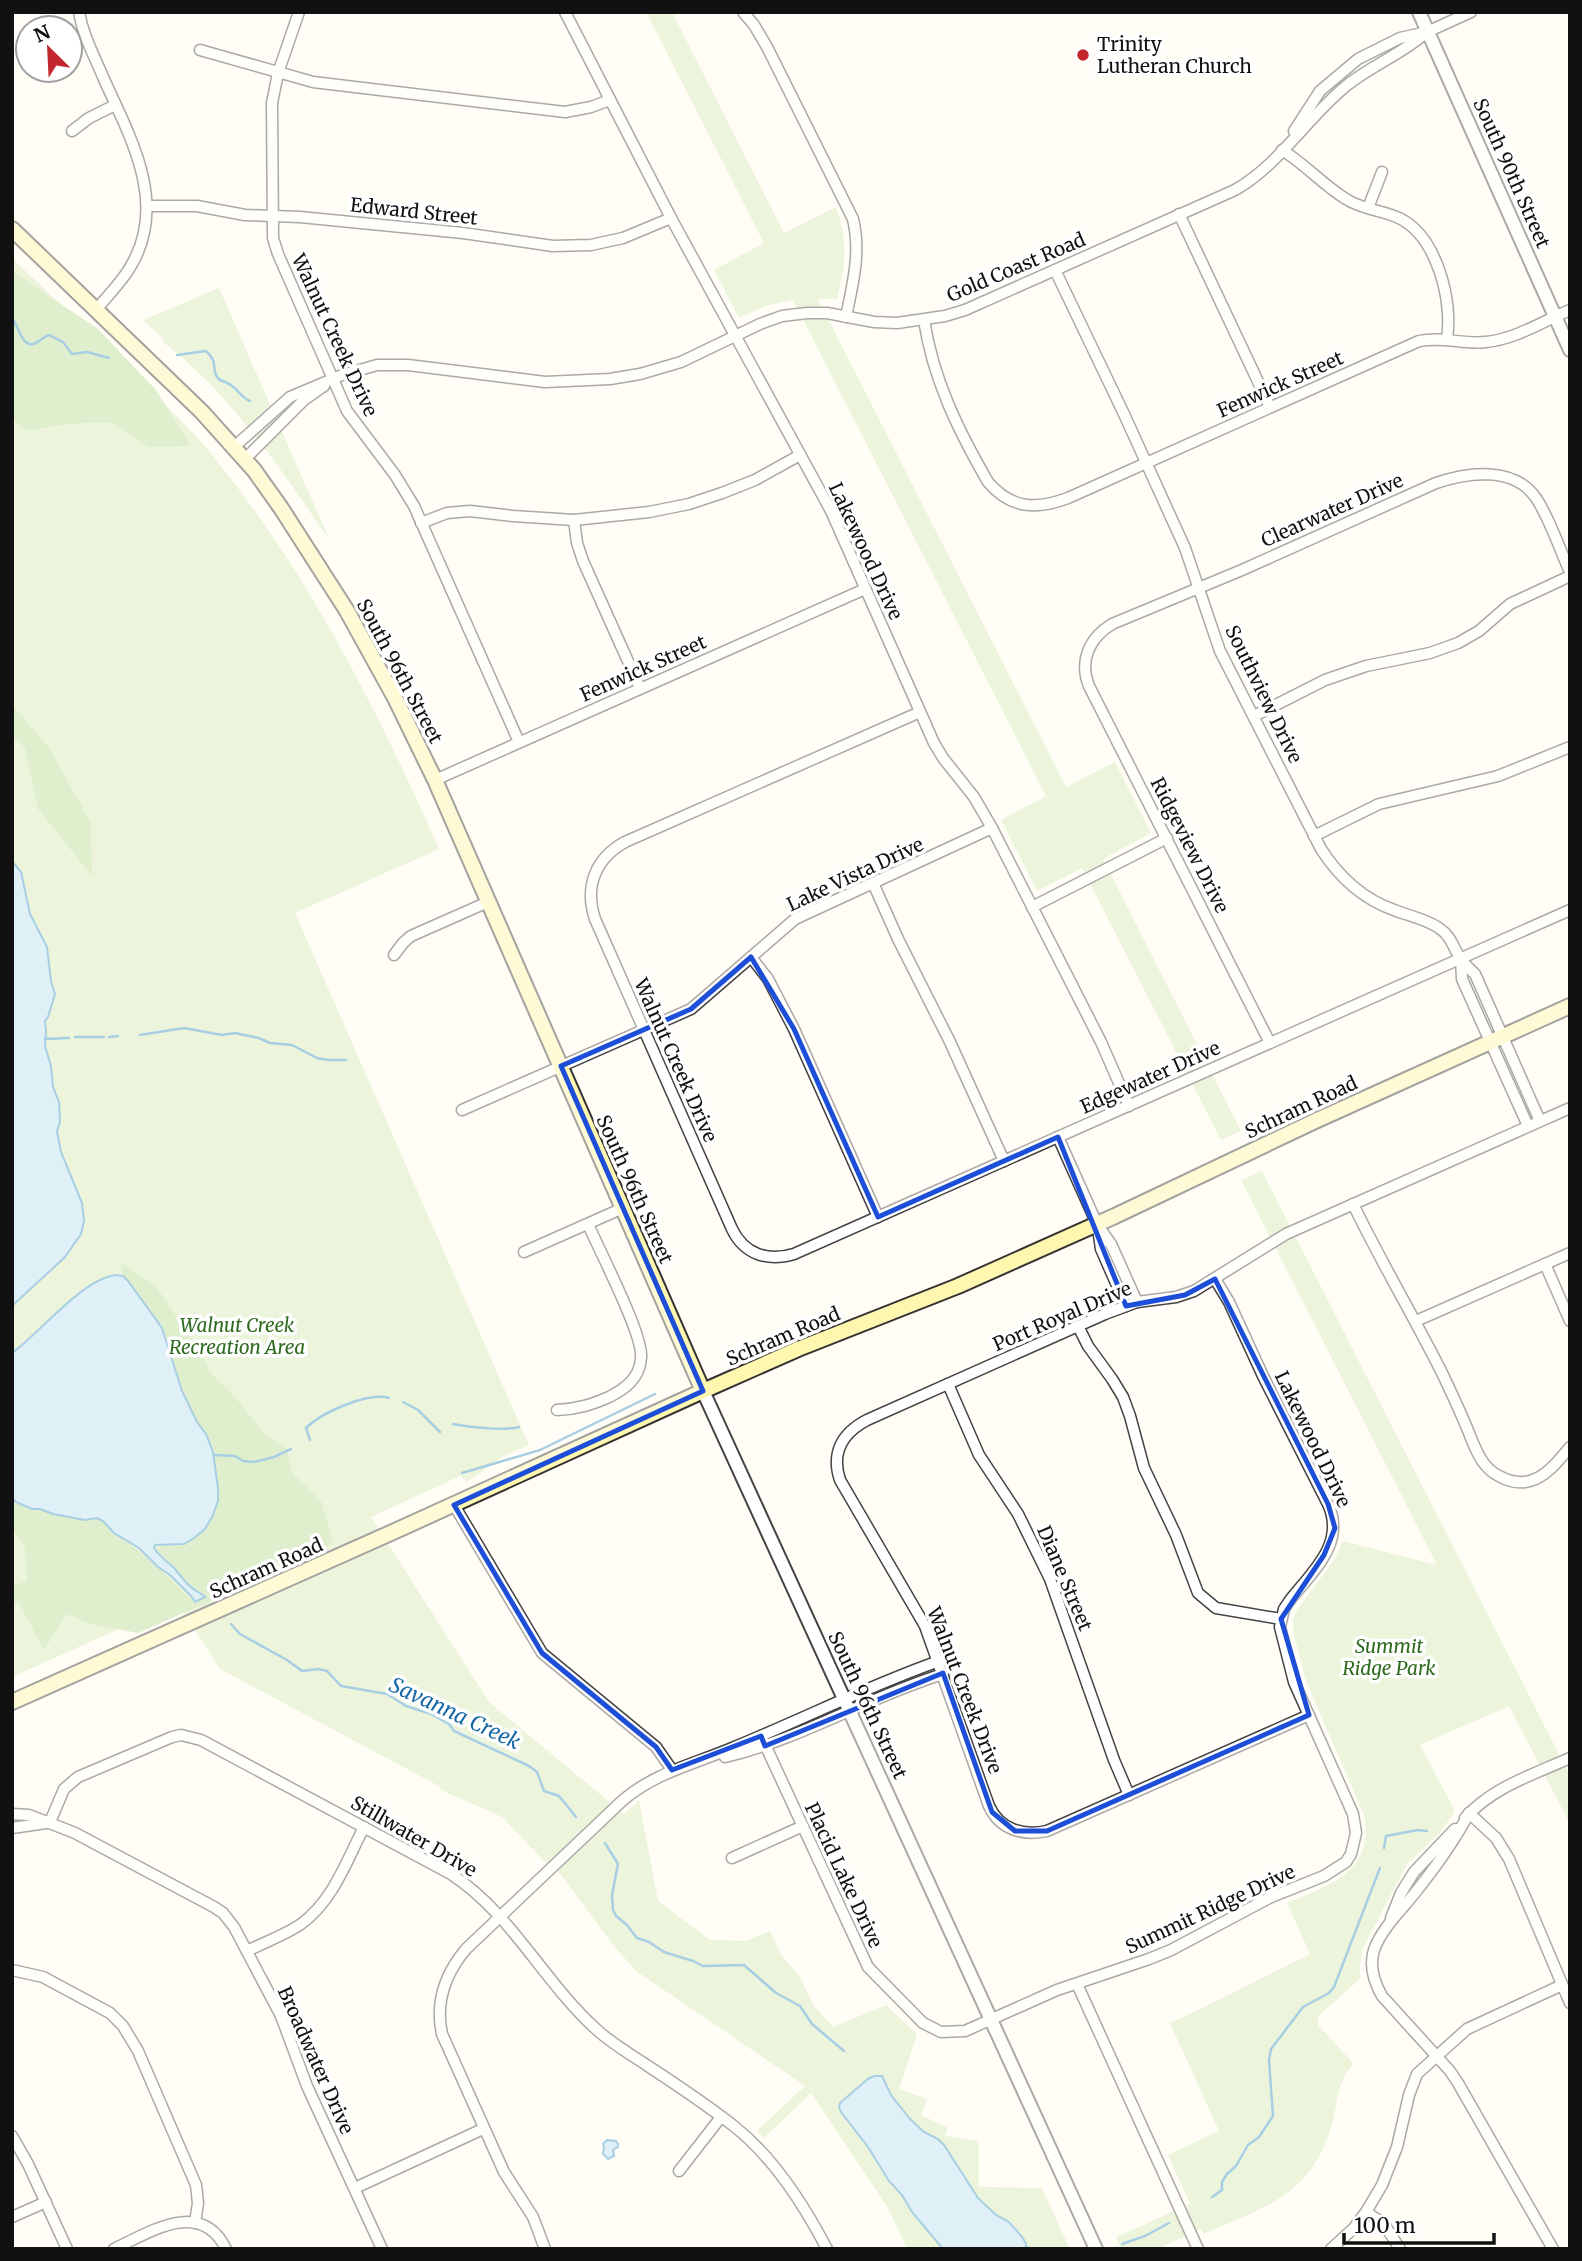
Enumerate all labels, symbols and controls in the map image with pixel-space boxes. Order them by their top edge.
north arrow [14,14,84,84]
text: N [30,19,54,47]
place label: Trinity Lutheran Church [1097,32,1252,78]
marker: Trinity Lutheran Church [1075,47,1091,63]
street label: South 90th Street [1468,95,1556,252]
street label: Edward Street [349,192,480,230]
street label: Gold Coast Road [943,227,1089,307]
street label: Walnut Creek Drive [286,249,383,420]
street label: Fenwick Street [1213,345,1347,423]
street label: Clearwater Drive [1257,468,1407,552]
street label: Lakewood Drive [824,479,908,623]
street label: South 96th Street [352,595,448,748]
street label: Southview Drive [1220,621,1308,767]
street label: Fenwick Street [576,629,710,707]
street label: Ridgeview Drive [1145,773,1235,917]
street label: Lake Vista Drive [783,832,927,916]
street label: Walnut Creek Drive [629,974,723,1146]
street label: Edgewater Drive [1076,1035,1224,1119]
street label: Schram Road [1241,1070,1361,1144]
street label: South 96th Street [591,1111,679,1268]
street label: Port Royal Drive [989,1276,1135,1356]
street label: Schram Road [722,1301,844,1371]
park label: Walnut Creek Recreation Area [169,1313,305,1359]
street label: Lakewood Drive [1270,1367,1356,1511]
street label: Diane Street [1032,1522,1098,1635]
street label: Schram Road [206,1532,326,1604]
street label: Walnut Creek Drive [922,1602,1008,1777]
street label: South 96th Street [823,1627,913,1783]
park label: Summit Ridge Park [1342,1634,1436,1680]
water label: Savanna Creek [385,1671,525,1755]
street label: Stillwater Drive [347,1790,481,1882]
street label: Placid Lake Drive [800,1799,888,1952]
street label: Summit Ridge Drive [1121,1859,1299,1959]
street label: Broadwater Drive [273,1982,359,2138]
scale bar [1344,2202,1494,2246]
text: 100 m [1354,2212,1416,2239]

